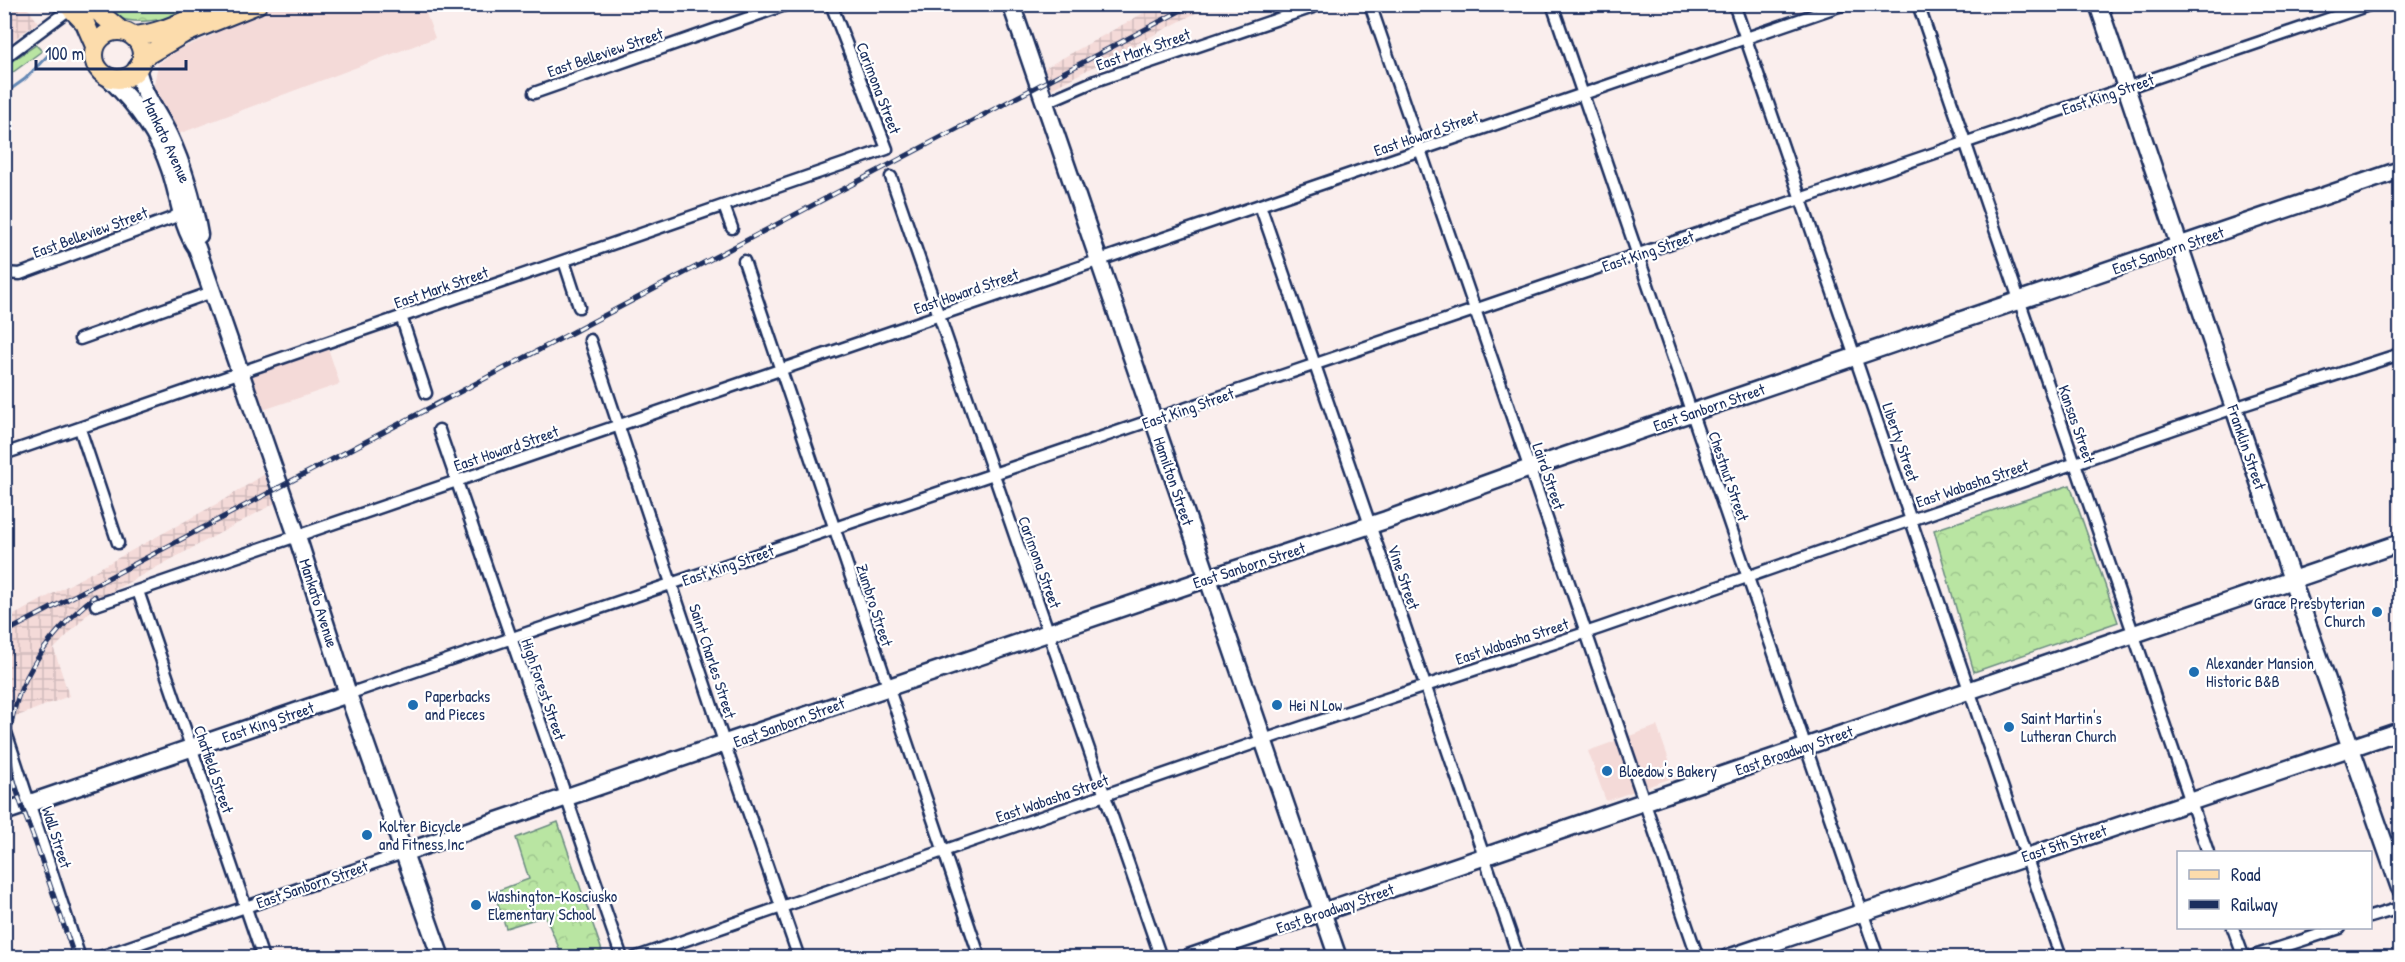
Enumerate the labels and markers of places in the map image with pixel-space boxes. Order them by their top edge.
place label: Grace Presbyterian Church [2254,592,2365,632]
marker: Grace Presbyterian Church [2370,605,2384,619]
place label: Alexander Mansion Historic B&B [2206,652,2314,692]
marker: Alexander Mansion Historic B&B [2187,665,2201,679]
place label: Paperbacks and Pieces [425,685,490,725]
place label: Hei N Low [1289,694,1342,716]
marker: Paperbacks and Pieces [406,698,420,712]
marker: Hei N Low [1270,698,1284,712]
place label: Saint Martin's Lutheran Church [2021,707,2117,747]
marker: Saint Martin's Lutheran Church [2002,720,2016,734]
place label: Bloedow's Bakery [1619,760,1717,782]
marker: Bloedow's Bakery [1600,764,1614,778]
place label: Kolter Bicycle and Fitness Inc [379,815,465,855]
marker: Kolter Bicycle and Fitness Inc [360,828,374,842]
place label: Washington–Kosciusko Elementary School [488,885,618,925]
marker: Washington–Kosciusko Elementary School [469,898,483,912]

